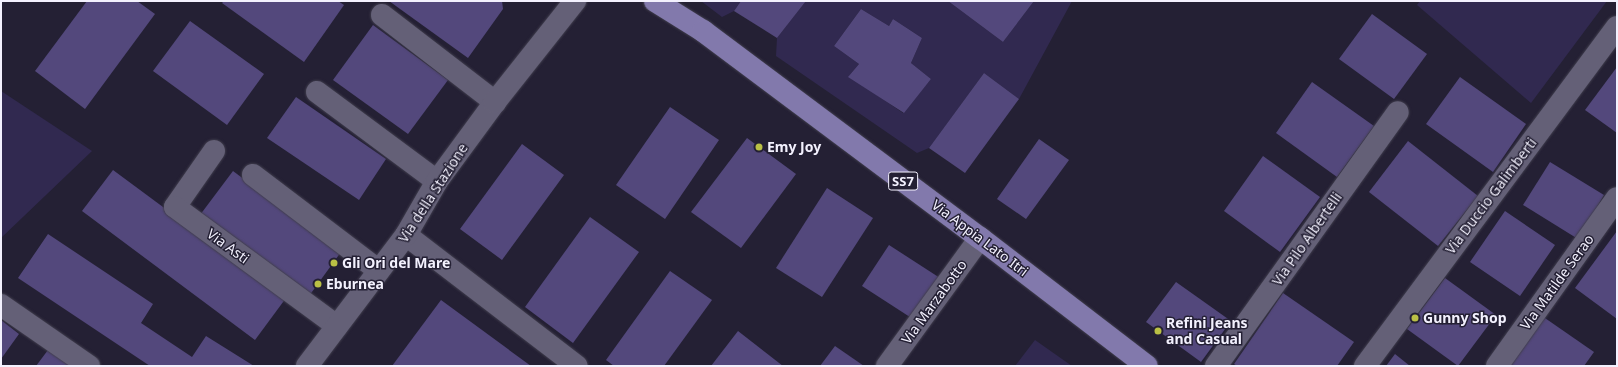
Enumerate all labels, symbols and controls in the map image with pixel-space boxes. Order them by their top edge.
street label: Via Duccio Galimberti [1442,135,1540,257]
place label: Emy Joy [767,139,821,155]
street label: Via della Stazione [395,140,471,246]
marker: Emy Joy [754,142,764,152]
road number: SS7 [888,170,918,192]
street label: Via Pilo Albertelli [1269,189,1345,289]
street label: Via Appia Lato Itri [928,196,1032,280]
street label: Via Asti [204,225,252,267]
street label: Via Matilde Serao [1517,231,1597,333]
place label: Gli Ori del Mare [342,255,450,271]
street label: Via Marzabotto [898,257,970,347]
marker: Gli Ori del Mare [329,258,339,268]
place label: Eburnea [326,276,384,292]
marker: Eburnea [313,279,323,289]
place label: Gunny Shop [1423,310,1506,326]
marker: Gunny Shop [1410,313,1420,323]
place label: Refini Jeans and Casual [1166,315,1248,348]
marker: Refini Jeans and Casual [1153,326,1163,336]

